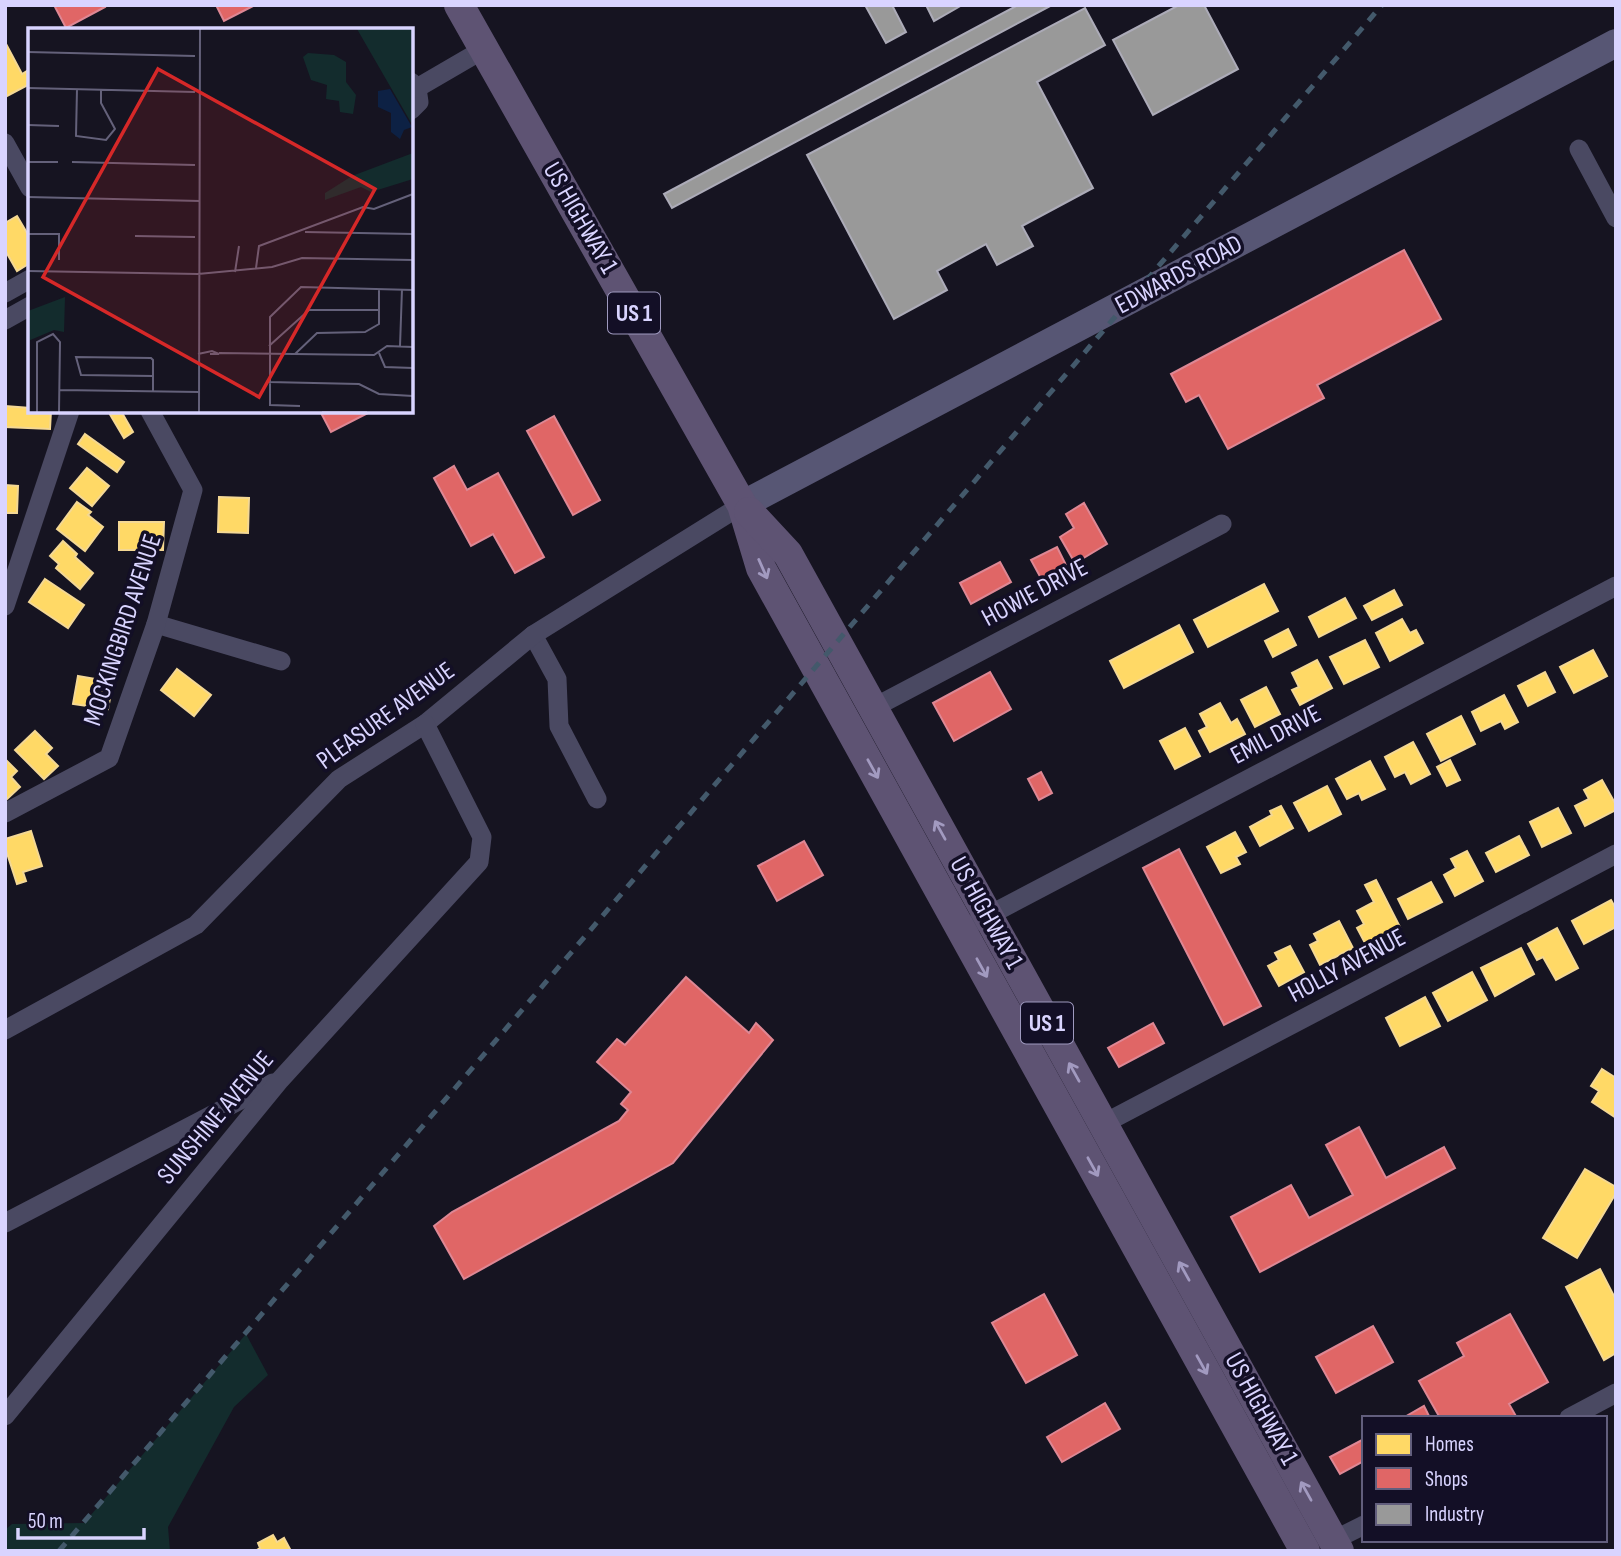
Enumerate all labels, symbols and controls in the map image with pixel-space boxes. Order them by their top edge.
inset map [28,28,413,413]
street label: US HIGHWAY 1 [536,157,624,279]
street label: EDWARDS ROAD [1110,229,1248,321]
road number: US 1 [608,292,660,334]
street label: MOCKINGBIRD AVENUE [77,530,169,730]
street label: HOWIE DRIVE [977,552,1093,634]
one-way arrow [757,558,770,580]
street label: PLEASURE AVENUE [311,656,461,776]
street label: EMIL DRIVE [1226,698,1326,772]
one-way arrow [866,758,880,779]
one-way arrow [933,820,946,841]
street label: US HIGHWAY 1 [943,852,1029,974]
street label: HOLLY AVENUE [1283,922,1411,1010]
one-way arrow [976,957,989,978]
road number: US 1 [1021,1002,1073,1044]
street label: SUNSHINE AVENUE [151,1045,281,1191]
one-way arrow [1067,1062,1081,1082]
one-way arrow [1087,1156,1100,1177]
one-way arrow [1177,1261,1191,1281]
street label: US HIGHWAY 1 [1218,1348,1304,1470]
one-way arrow [1196,1354,1209,1375]
legend [1362,1416,1607,1542]
text: Homes [1425,1432,1474,1457]
text: Shops [1425,1467,1468,1492]
one-way arrow [1299,1481,1312,1502]
scale bar [18,1496,144,1540]
text: Industry [1425,1502,1484,1527]
text: 50 m [28,1509,63,1534]

